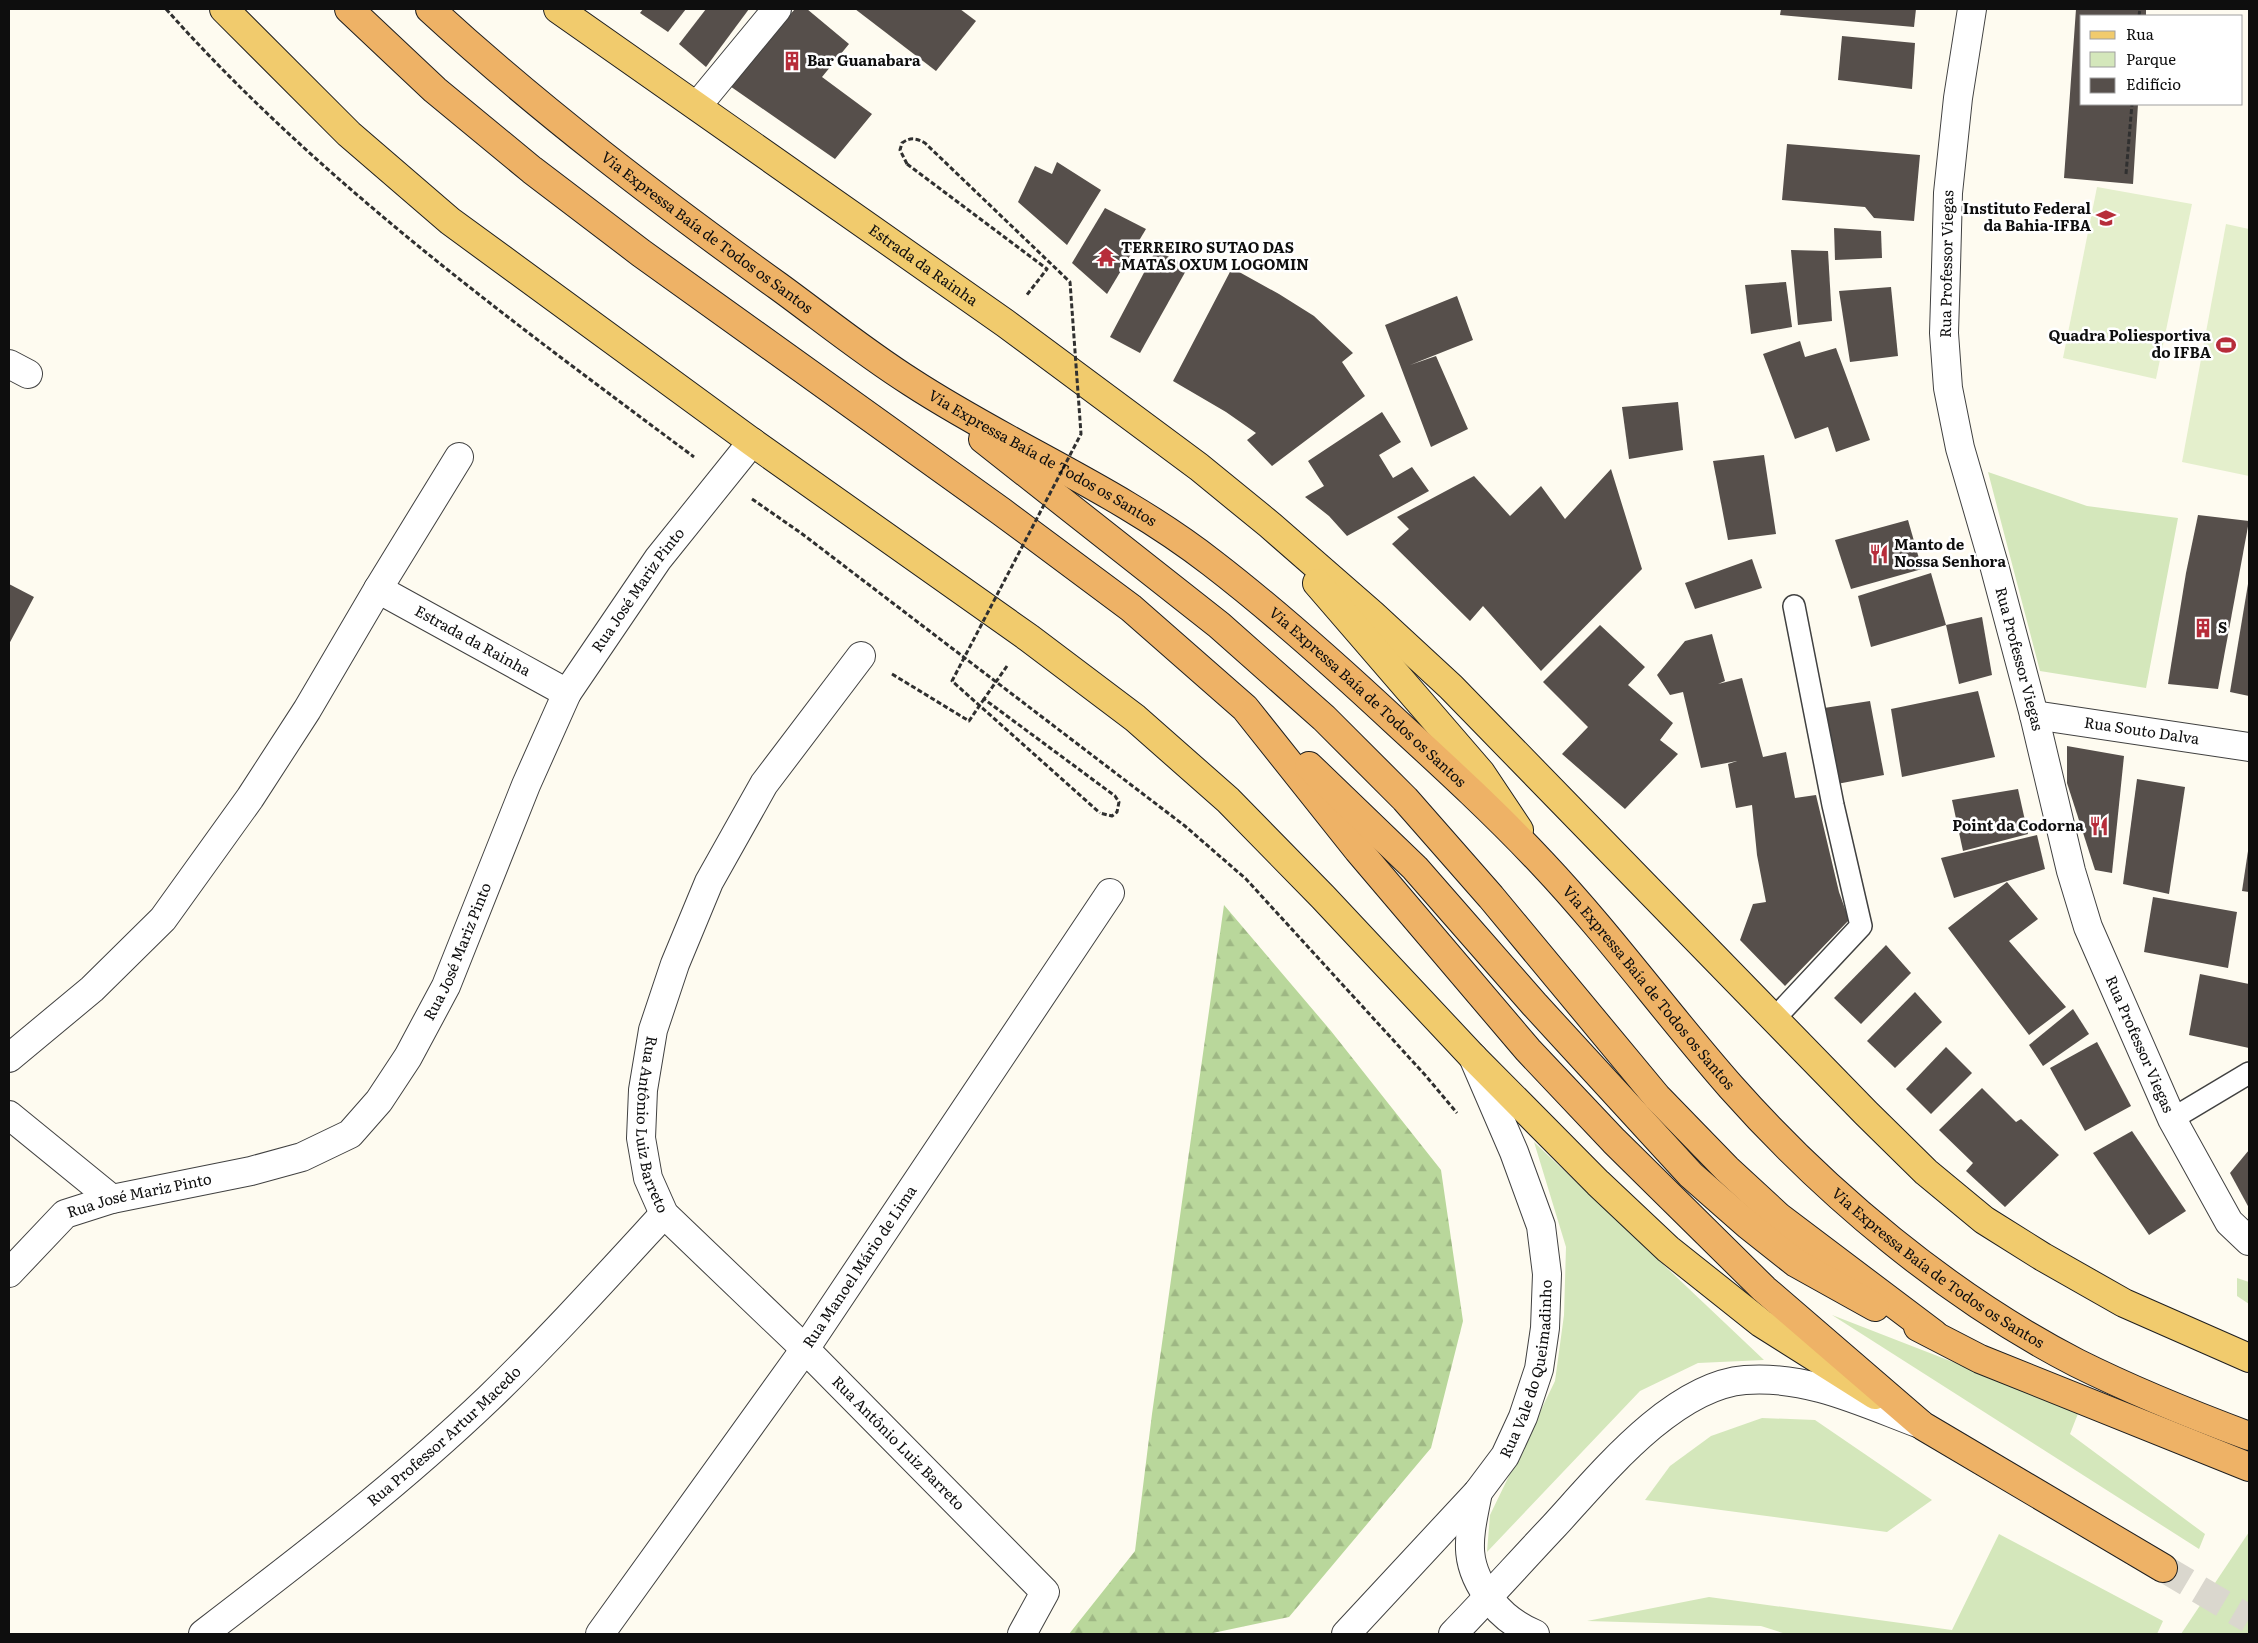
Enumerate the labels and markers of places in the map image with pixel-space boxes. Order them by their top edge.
place label: Bar Guanabara [807,48,921,71]
building icon: Bar Guanabara [781,50,803,72]
place label: Instituto Federal da Bahia-IFBA [1963,196,2092,236]
school or university icon: Instituto Federal da Bahia-IFBA [2095,207,2117,229]
place label: TERREIRO SUTAO DAS MATAS OXUM LOGOMIN [1121,235,1309,275]
temple icon: TERREIRO SUTAO DAS MATAS OXUM LOGOMIN [1095,246,1117,268]
place label: Quadra Poliesportiva do IFBA [2049,323,2212,363]
sports icon: Quadra Poliesportiva do IFBA [2215,334,2237,356]
place label: Manto de Nossa Senhora [1894,532,2006,572]
restaurant icon: Manto de Nossa Senhora [1868,543,1890,565]
place label: S [2218,615,2227,638]
building icon: S [2192,617,2214,639]
place label: Point da Codorna [1952,813,2084,836]
restaurant icon: Point da Codorna [2088,815,2110,837]

